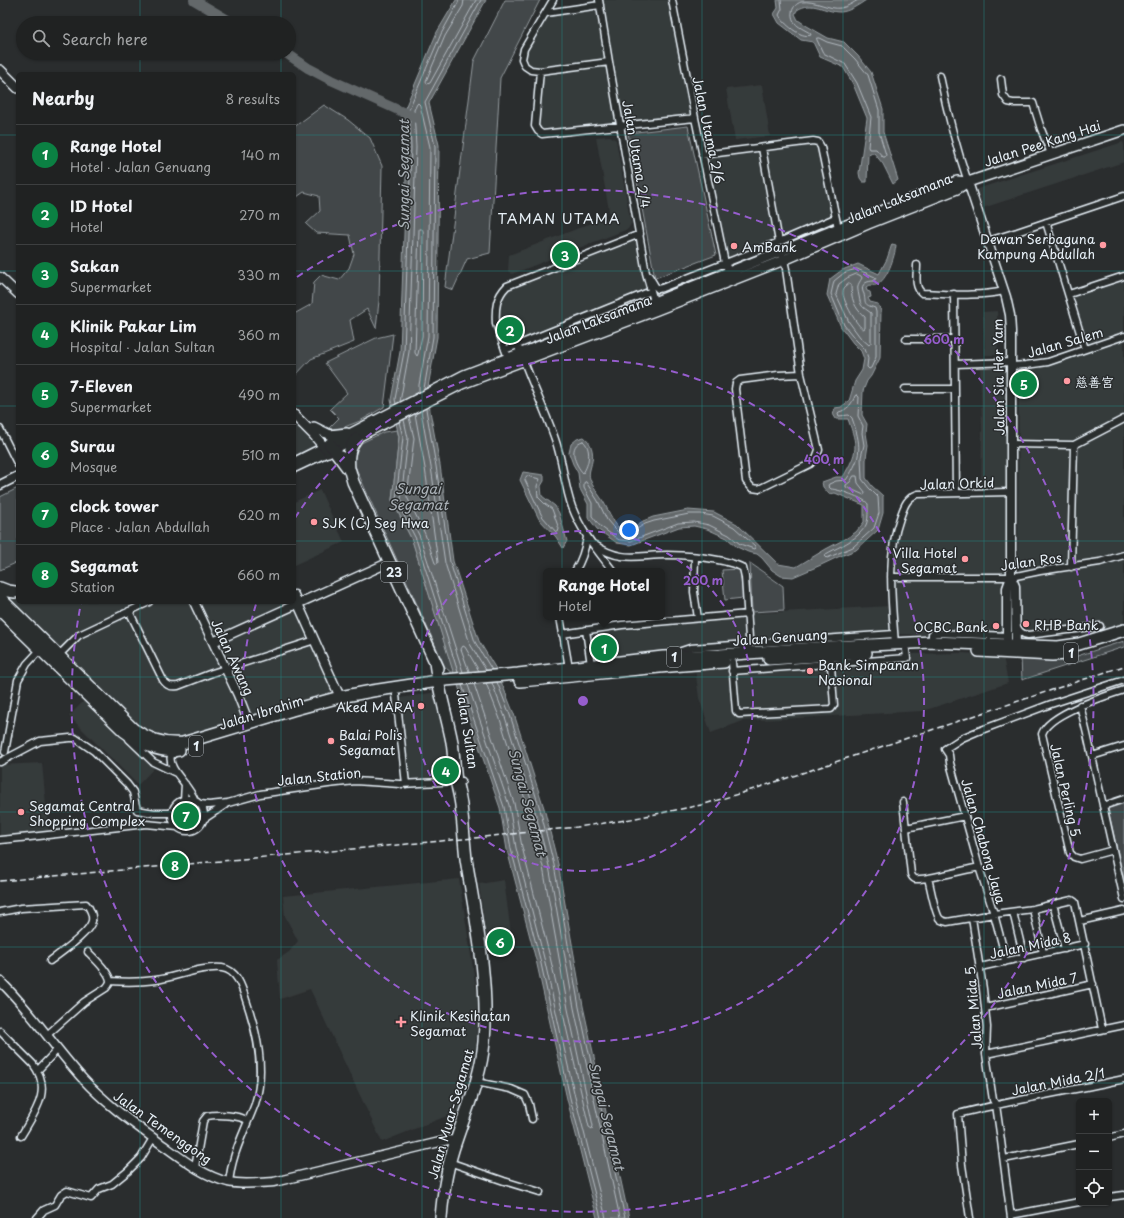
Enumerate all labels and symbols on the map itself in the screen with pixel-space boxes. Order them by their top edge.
street label: Jalan Utama 2/6 [688,75,730,185]
street label: Jalan Utama 2/4 [618,99,656,209]
street label: Jalan Pee Kang Hai [981,115,1103,171]
water label: Sungai Segamat [393,117,414,230]
street label: Jalan Laksamana [844,168,955,228]
district label: TAMAN UTAMA [497,208,621,229]
place label: Dewan Serbaguna Kampung Abdullah [977,229,1096,263]
place label: AmBank [742,237,797,256]
pin: 3 [552,240,578,270]
marker: Dewan Serbaguna Kampung Abdullah [1098,240,1108,250]
marker: AmBank [729,241,739,251]
street label: Jalan Laksamana [542,290,655,348]
pin: 2 [497,315,523,345]
street label: Jalan Sia Her Yam [987,319,1009,435]
street label: Jalan Salem [1025,322,1105,362]
text: 600 m [924,330,964,348]
pin: 5 [1011,369,1037,399]
place label: 慈善宫 [1075,372,1114,391]
marker: 慈善宫 [1062,376,1072,386]
text: 400 m [804,450,844,468]
street label: Jalan Orkid [919,472,995,494]
water label: Sungai Segamat [388,478,450,515]
place label: SJK (C) Seg Hwa [322,513,430,532]
marker: SJK (C) Seg Hwa [309,517,319,527]
your location [619,520,639,540]
place label: Villa Hotel Segamat [892,543,958,577]
street label: Jalan Ros [999,547,1063,575]
marker: Villa Hotel Segamat [960,554,970,564]
road number: 23 [381,562,407,582]
text: 200 m [683,571,723,589]
place label: RHB Bank [1034,615,1099,634]
street label: Jalan Awang [207,616,259,698]
place label: OCBC Bank [914,617,988,636]
marker: RHB Bank [1021,619,1031,629]
marker: OCBC Bank [991,621,1001,631]
street label: Jalan Genuang [732,624,828,650]
pin: 1 [591,633,617,663]
road number: 1 [1064,643,1078,663]
road number: 1 [667,647,681,667]
place label: Bank Simpanan Nasional [818,655,919,689]
marker: Bank Simpanan Nasional [805,666,815,676]
street label: Jalan Sultan [452,688,484,770]
street label: Jalan Ibrahim [216,690,306,734]
centre of rings [576,694,590,708]
place label: Aked MARA [336,697,413,716]
marker: Aked MARA [416,701,426,711]
place label: Balai Polis Segamat [339,725,402,759]
road number: 1 [189,736,203,756]
marker: Balai Polis Segamat [326,736,336,746]
street label: Jalan Perling 5 [1046,742,1086,838]
water label: Sungai Segamat [504,746,553,860]
pin: 4 [433,756,459,786]
street label: Jalan Station [276,762,362,790]
street label: Jalan Chabong Jaya [957,776,1011,906]
place label: Segamat Central Shopping Complex [29,796,145,830]
pin: 7 [173,801,199,831]
marker: Segamat Central Shopping Complex [16,807,26,817]
pin: 8 [162,850,188,880]
pin: 6 [487,927,513,957]
street label: Jalan Mida 8 [988,927,1072,963]
street label: Jalan Mida 5 [960,966,986,1050]
street label: Jalan Mida 7 [995,967,1080,1003]
place label: Klinik Kesihatan Segamat [410,1006,510,1040]
marker: Klinik Kesihatan Segamat [395,1016,407,1028]
street label: Jalan Muar-Segamat [422,1046,478,1181]
water label: Sungai Segamat [583,1060,631,1174]
street label: Jalan Mida 2/1 [1010,1063,1107,1099]
street label: Jalan Temenggong [110,1086,216,1168]

